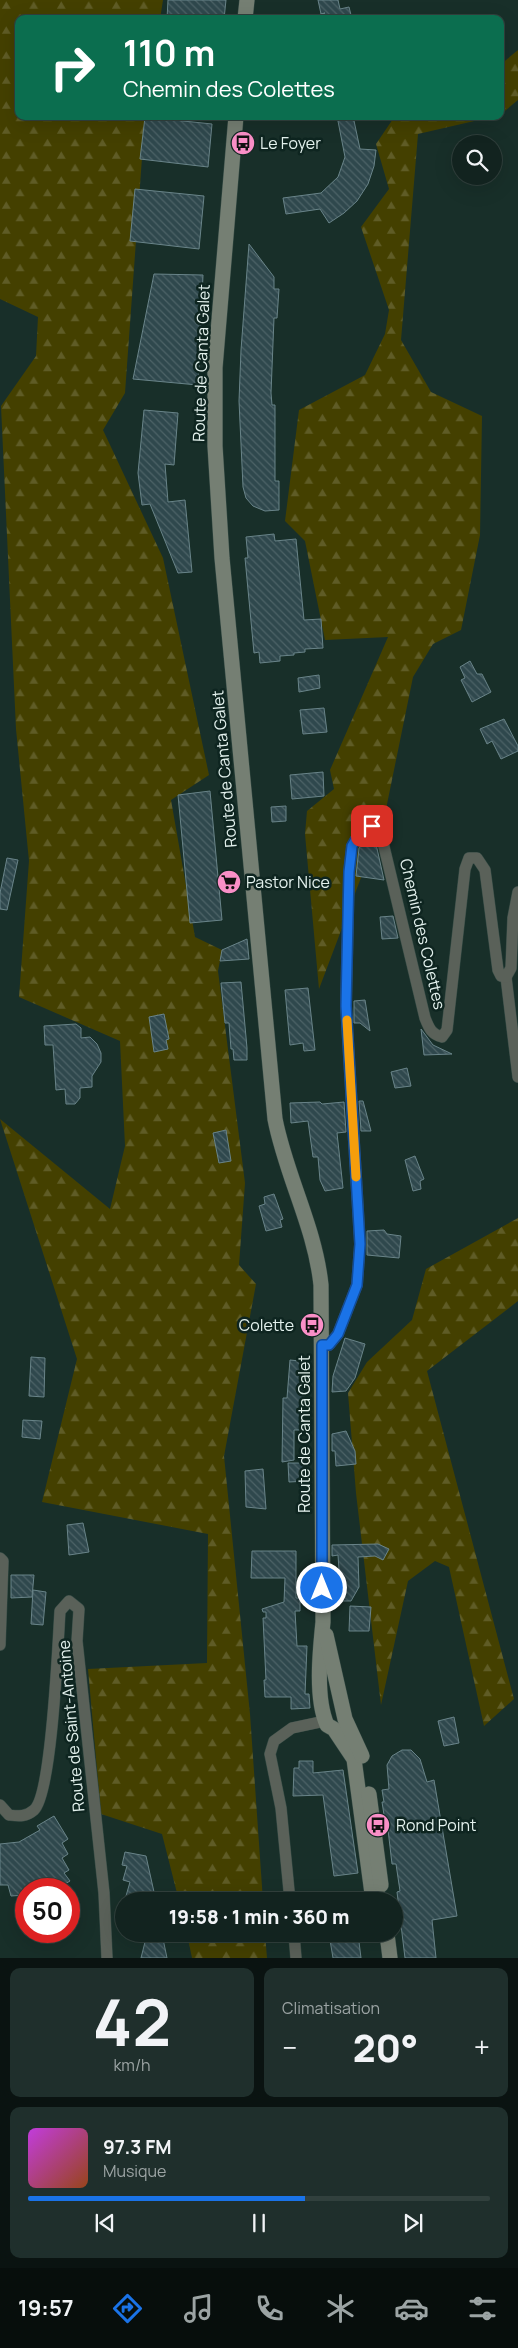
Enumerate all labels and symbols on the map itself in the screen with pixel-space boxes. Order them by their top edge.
bus stop icon: Le Foyer [230,130,256,156]
place label: Le Foyer [260,132,321,154]
street label: Route de Canta Galet [187,284,215,442]
street label: Route de Canta Galet [206,689,242,849]
pin [351,805,393,847]
street label: Chemin des Colettes [395,856,451,1012]
supermarket icon: Pastor Nice [216,869,242,895]
place label: Pastor Nice [246,871,330,893]
bus stop icon: Colette [299,1312,325,1338]
place label: Colette [239,1314,294,1336]
street label: Route de Canta Galet [293,1355,315,1513]
position arrow [295,1561,347,1613]
street label: Route de Saint-Antoine [53,1639,89,1813]
bus stop icon: Rond Point [365,1812,391,1838]
place label: Rond Point [396,1814,476,1836]
speed limit sign: 50 [15,1878,80,1943]

